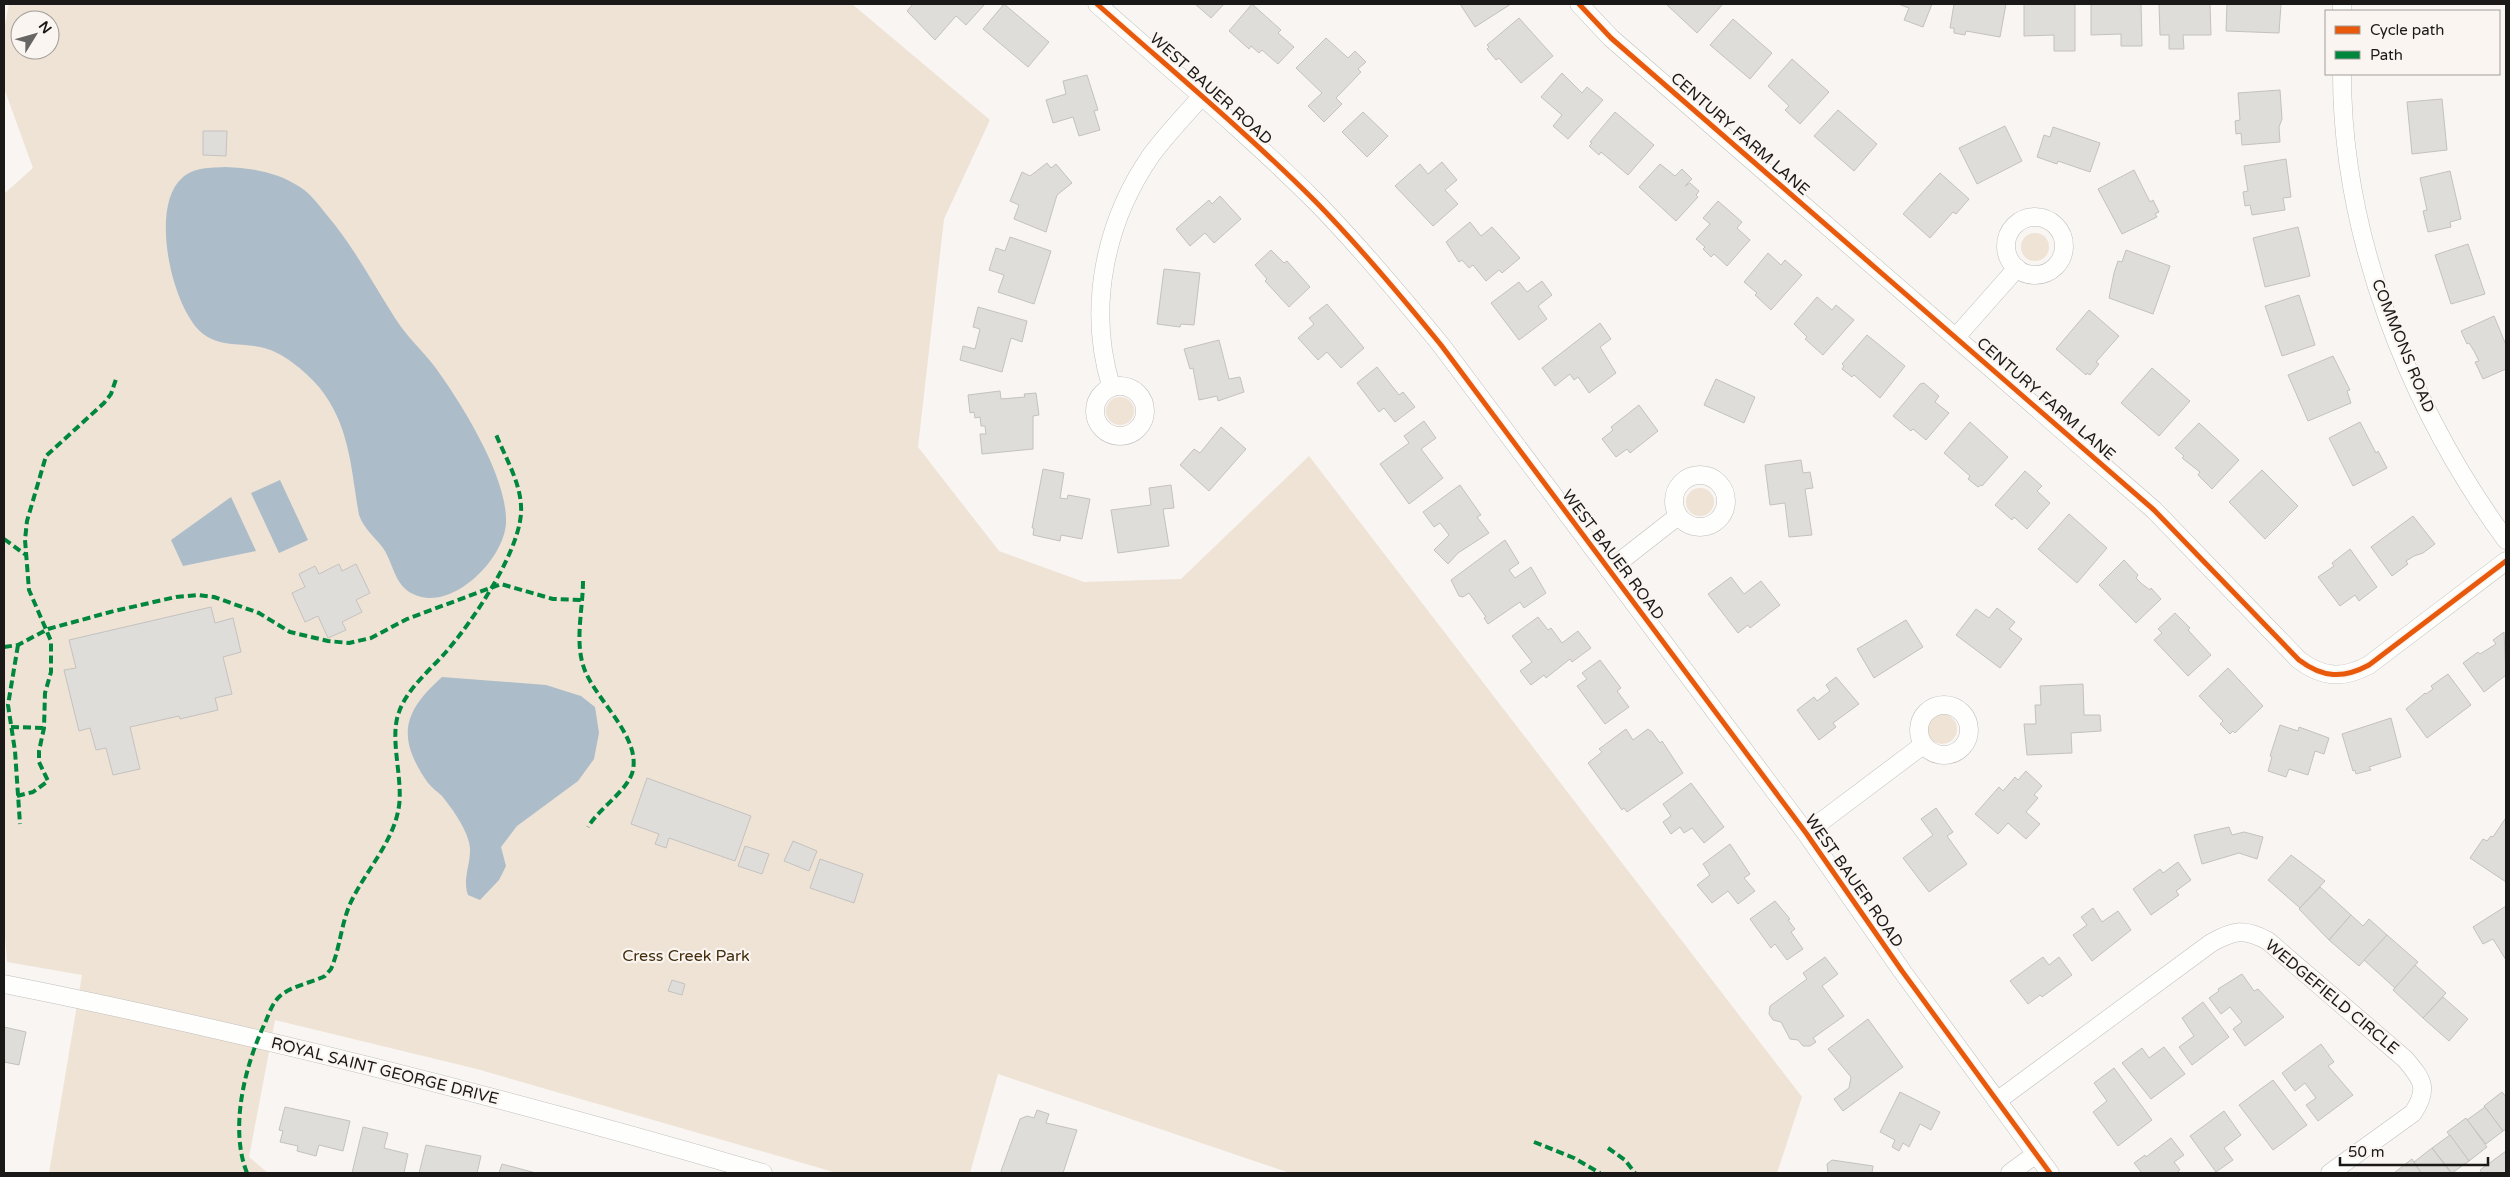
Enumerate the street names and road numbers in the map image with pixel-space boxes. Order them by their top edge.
street label: WEST BAUER ROAD [1146,29,1276,149]
street label: CENTURY FARM LANE [1666,68,1814,200]
street label: COMMONS ROAD [2367,276,2439,416]
street label: CENTURY FARM LANE [1972,333,2120,465]
street label: WEST BAUER ROAD [1557,486,1669,624]
street label: WEST BAUER ROAD [1800,810,1908,952]
street label: WEDGEFIELD CIRCLE [2261,935,2403,1059]
street label: ROYAL SAINT GEORGE DRIVE [269,1033,501,1109]

